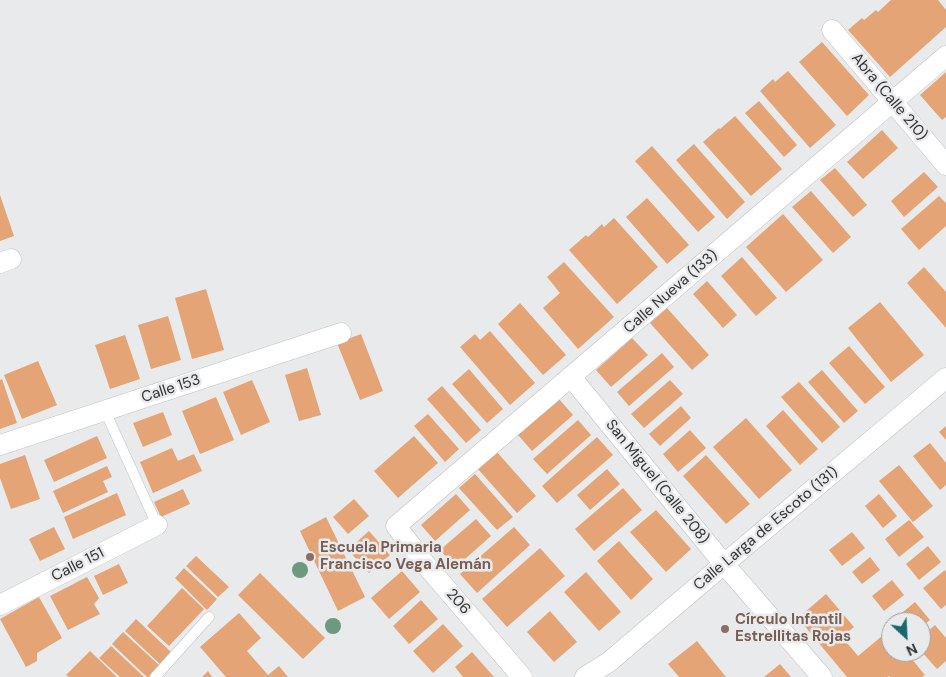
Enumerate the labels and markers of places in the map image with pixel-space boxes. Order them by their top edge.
place label: Escuela Primaria Francisco Vega Alemán [320,539,491,574]
marker: Escuela Primaria Francisco Vega Alemán [304,551,316,563]
place label: Círculo Infantil Estrellitas Rojas [735,611,851,646]
marker: Círculo Infantil Estrellitas Rojas [719,623,731,635]

